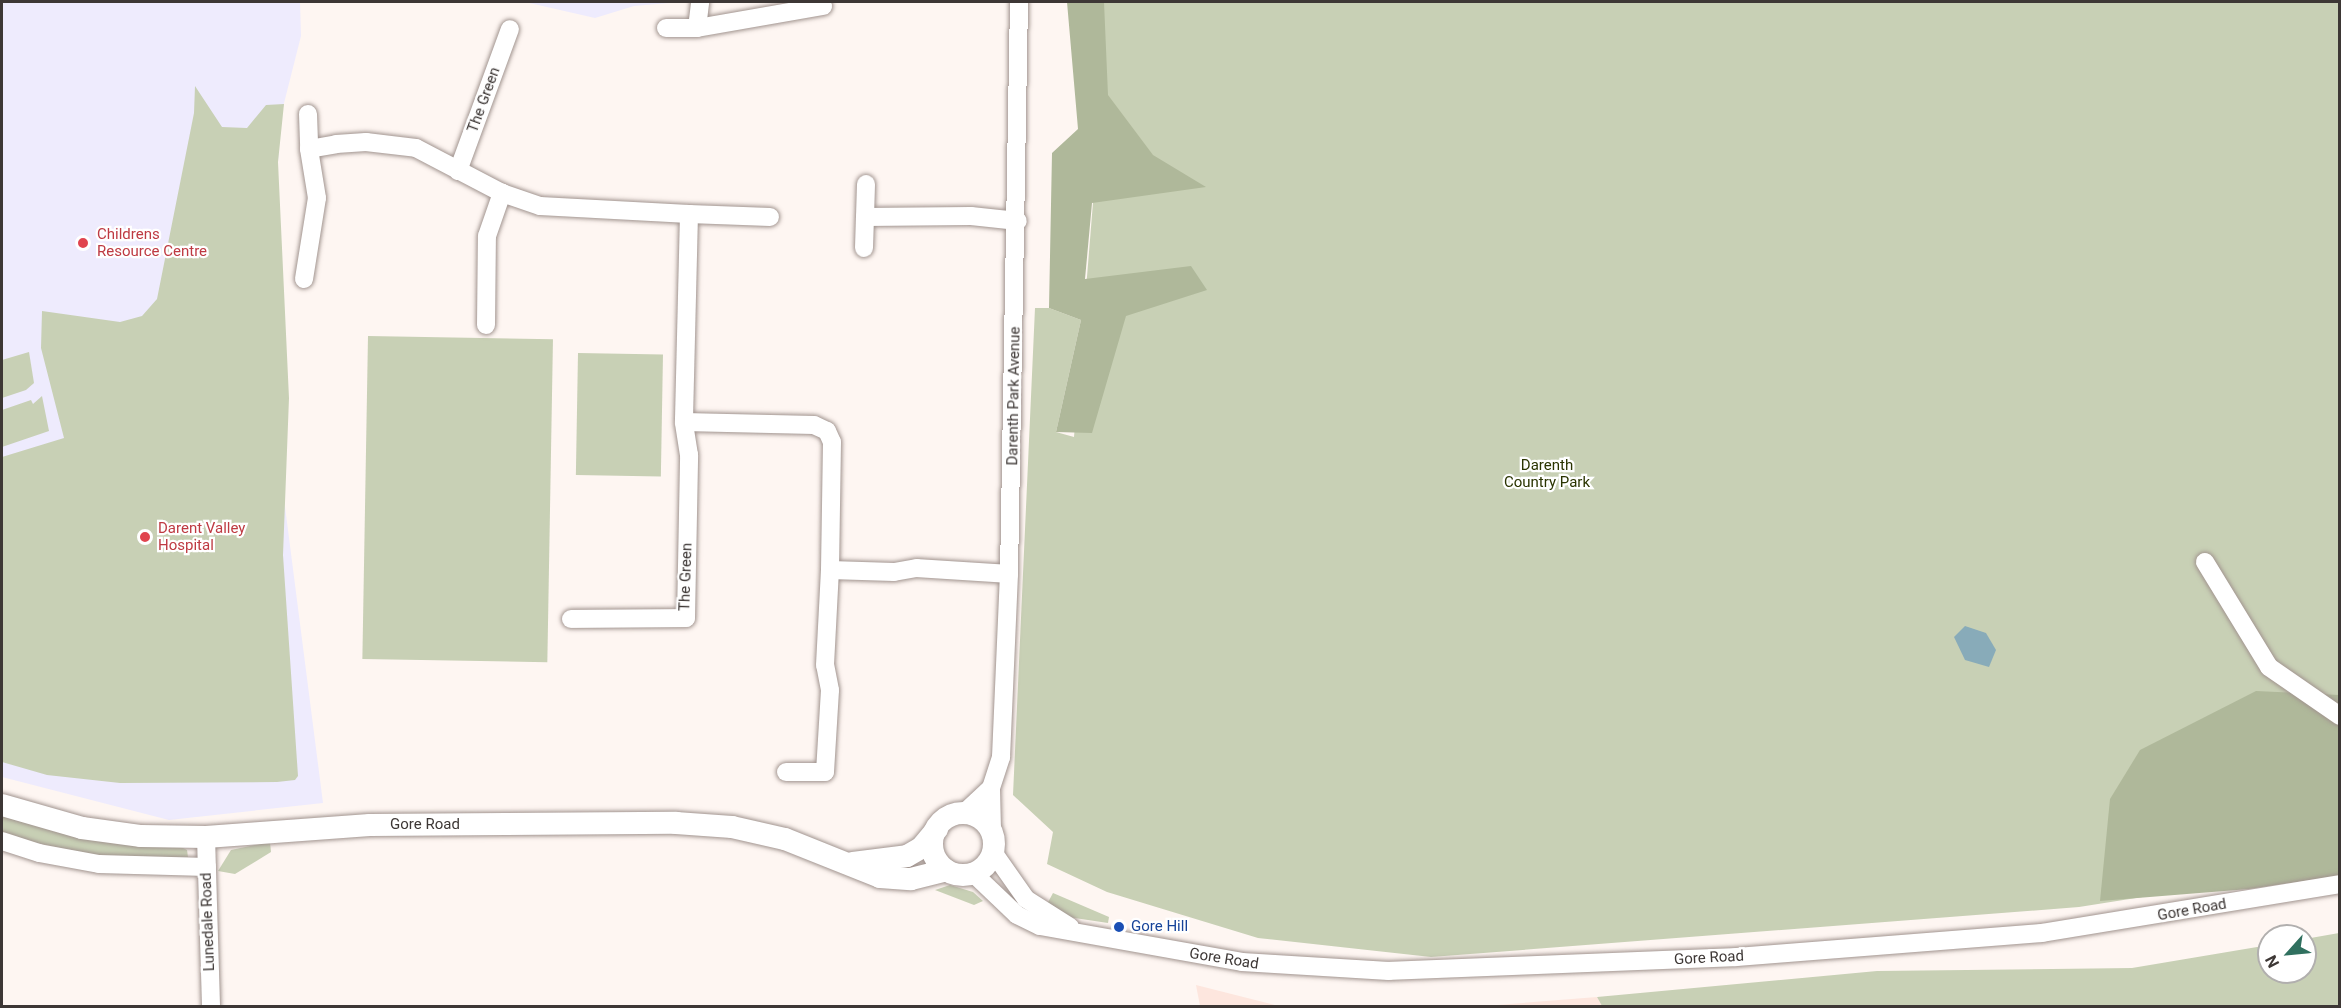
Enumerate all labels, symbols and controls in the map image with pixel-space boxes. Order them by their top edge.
street label: The Green [464,65,504,135]
place label: Childrens Resource Centre [97,225,207,260]
marker: Childrens Resource Centre [74,234,92,252]
street label: Darenth Park Avenue [1004,326,1024,466]
park label: Darenth Country Park [1504,456,1590,491]
place label: Darent Valley Hospital [158,519,245,554]
marker: Darent Valley Hospital [136,528,154,546]
street label: The Green [676,543,696,611]
street label: Gore Road [390,816,460,834]
street label: Lunedale Road [197,872,219,972]
street label: Gore Road [2156,895,2228,925]
place label: Gore Hill [1131,918,1188,936]
marker: Gore Hill [1112,920,1126,934]
north arrow [2257,924,2317,984]
street label: Gore Road [1188,945,1260,973]
street label: Gore Road [1674,947,1744,969]
text: N [2261,952,2283,971]

